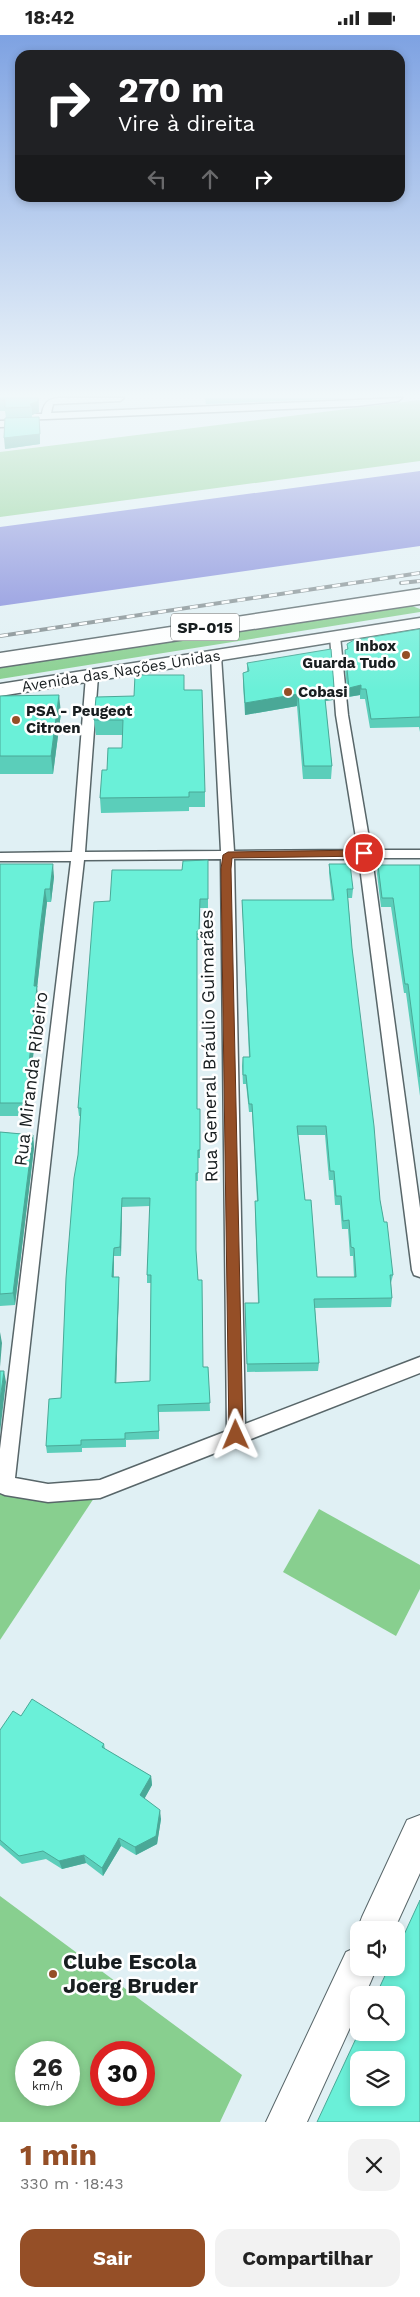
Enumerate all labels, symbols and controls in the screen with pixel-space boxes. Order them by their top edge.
text: 18:42 [25,6,74,29]
text: 270 m [118,69,224,111]
icon: right [35,70,100,135]
text: Vire à direita [118,111,255,136]
icon: left [143,165,171,193]
icon: ahead [196,165,224,193]
icon: right [249,165,277,193]
road number: SP-015 [171,613,239,641]
place label: Inbox Guarda Tudo [302,637,396,672]
street label: Avenida das Nações Unidas [20,646,222,696]
marker: Inbox Guarda Tudo [400,649,412,661]
place label: Cobasi [298,683,348,701]
marker: Cobasi [282,686,294,698]
place label: PSA - Peugeot Citroen [26,702,133,737]
marker: PSA - Peugeot Citroen [10,714,22,726]
pin [343,832,385,874]
icon: arrive [350,839,378,867]
street label: Rua General Bráulio Guimarães [196,909,221,1183]
street label: Rua Miranda Ribeiro [9,991,52,1167]
position arrow [209,1408,261,1460]
map controls [350,1921,405,2106]
button: sound [350,1921,405,1976]
place label: Clube Escola Joerg Bruder [63,1949,198,1998]
marker: Clube Escola Joerg Bruder [47,1968,59,1980]
button: search [350,1986,405,2041]
speed limit sign: 30 [90,2041,155,2106]
button: layers [350,2051,405,2106]
text: 26 [32,2053,63,2082]
text: km/h [32,2079,63,2093]
text: 1 min [20,2137,97,2172]
button: close [348,2139,400,2191]
text: 330 m · 18:43 [20,2174,123,2193]
button: Sair [20,2229,205,2287]
button: Compartilhar [215,2229,400,2287]

